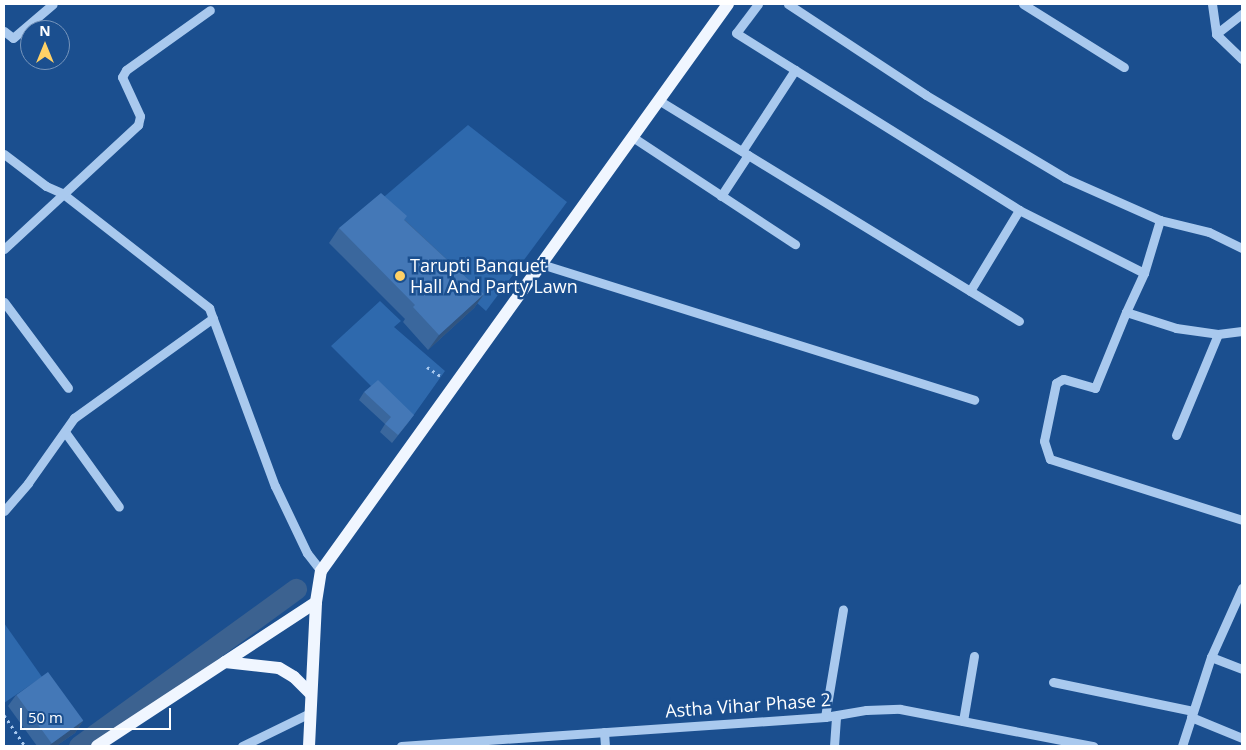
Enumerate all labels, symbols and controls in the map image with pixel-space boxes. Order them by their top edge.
north arrow [20,20,70,70]
text: N [39,21,51,40]
place label: Tarupti Banquet Hall And Party Lawn [410,255,578,298]
marker: Tarupti Banquet Hall And Party Lawn [394,270,406,282]
street label: Astha Vihar Phase 2 [664,688,832,722]
scale bar [22,698,174,730]
text: 50 m [28,707,63,727]

